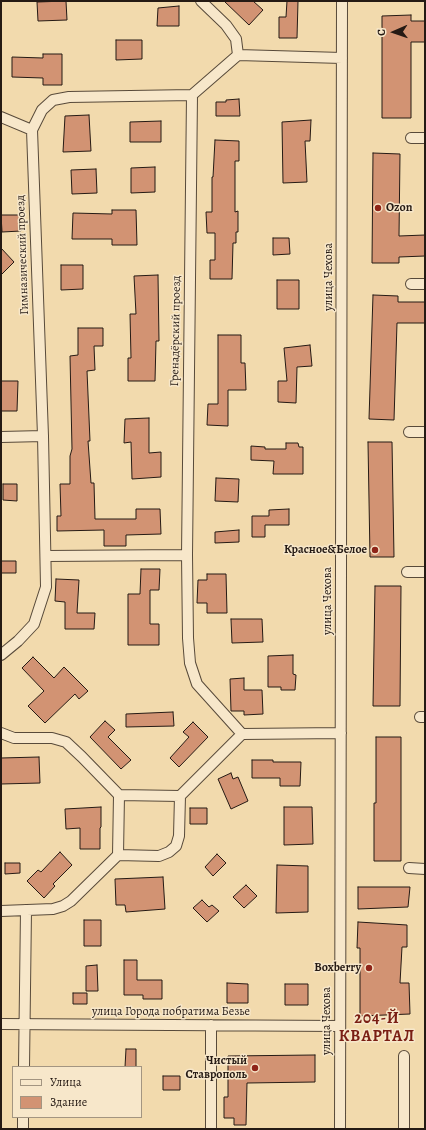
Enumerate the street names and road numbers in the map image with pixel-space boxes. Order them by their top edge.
street label: Гимназический проезд [14,195,32,315]
street label: улица Чехова [322,243,336,311]
street label: Гренадёрский проезд [168,275,184,387]
street label: улица Чехова [321,567,335,635]
street label: улица Чехова [320,987,334,1055]
street label: улица Города побратима Безье [92,1005,250,1019]

